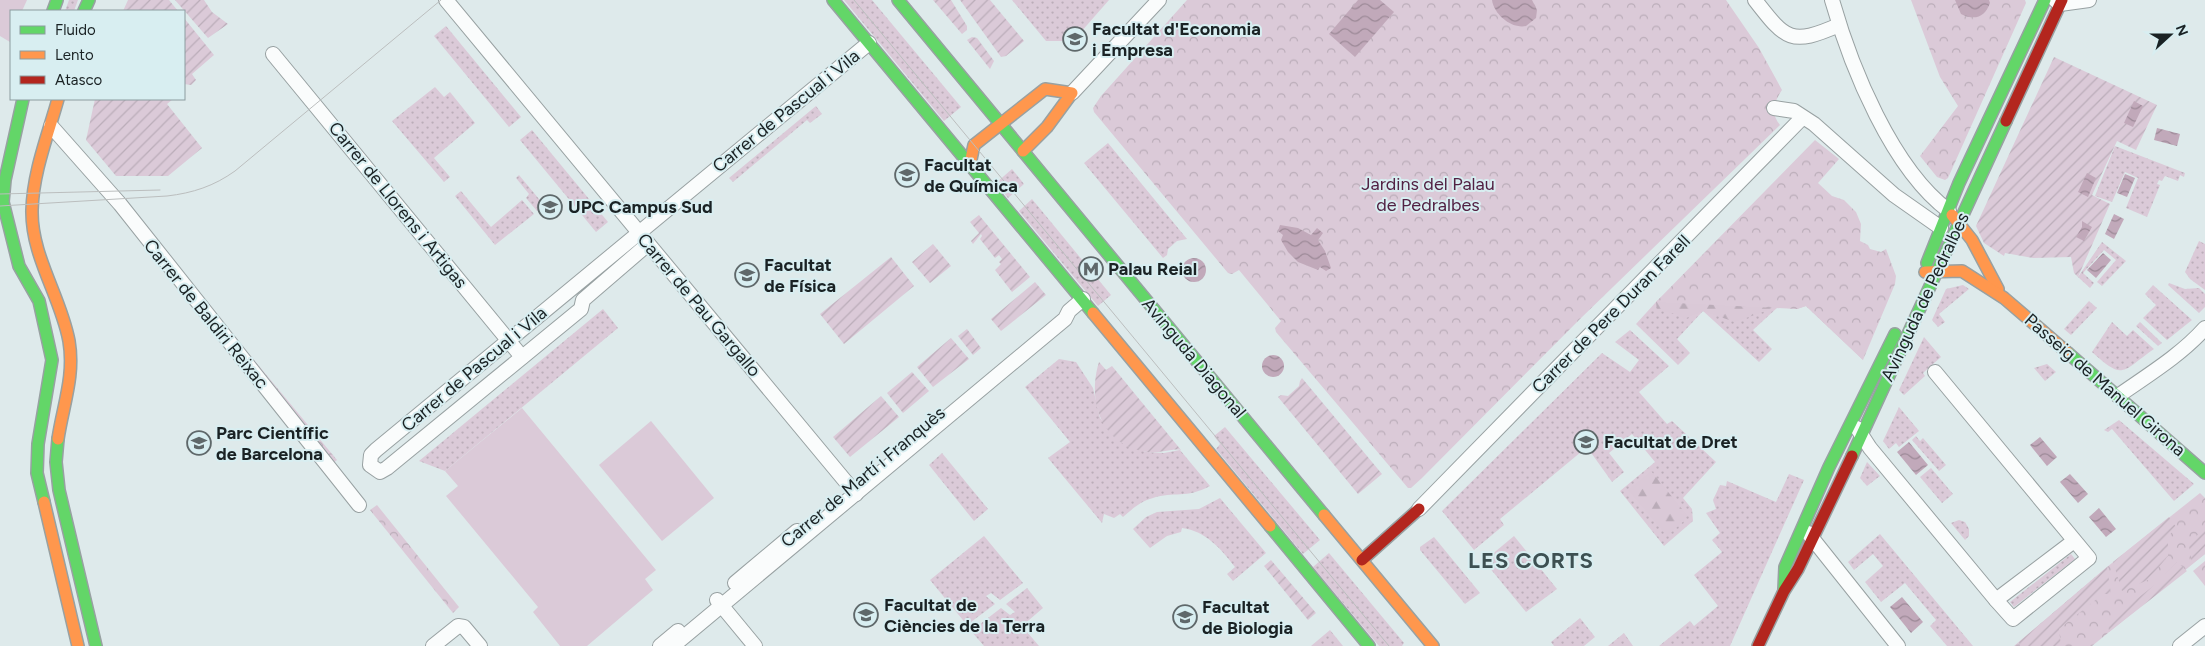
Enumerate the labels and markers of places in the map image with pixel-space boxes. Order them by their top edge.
place label: Facultat d'Economia i Empresa [1092,18,1261,61]
school or university icon: Facultat d'Economia i Empresa [1062,26,1088,52]
place label: Facultat de Química [924,154,1018,197]
school or university icon: Facultat de Química [894,162,920,188]
school or university icon: UPC Campus Sud [537,194,563,220]
place label: UPC Campus Sud [568,196,713,218]
place label: Facultat de Física [764,254,836,297]
metro station icon: Palau Reial [1078,256,1104,282]
place label: Palau Reial [1108,258,1197,280]
school or university icon: Facultat de Física [734,262,760,288]
place label: Parc Científic de Barcelona [216,422,329,465]
school or university icon: Facultat de Dret [1573,429,1599,455]
school or university icon: Parc Científic de Barcelona [186,430,212,456]
place label: Facultat de Dret [1604,431,1738,453]
place label: Facultat de Ciències de la Terra [884,594,1045,637]
place label: Facultat de Biologia [1202,596,1293,639]
school or university icon: Facultat de Ciències de la Terra [853,602,879,628]
school or university icon: Facultat de Biologia [1172,604,1198,630]

